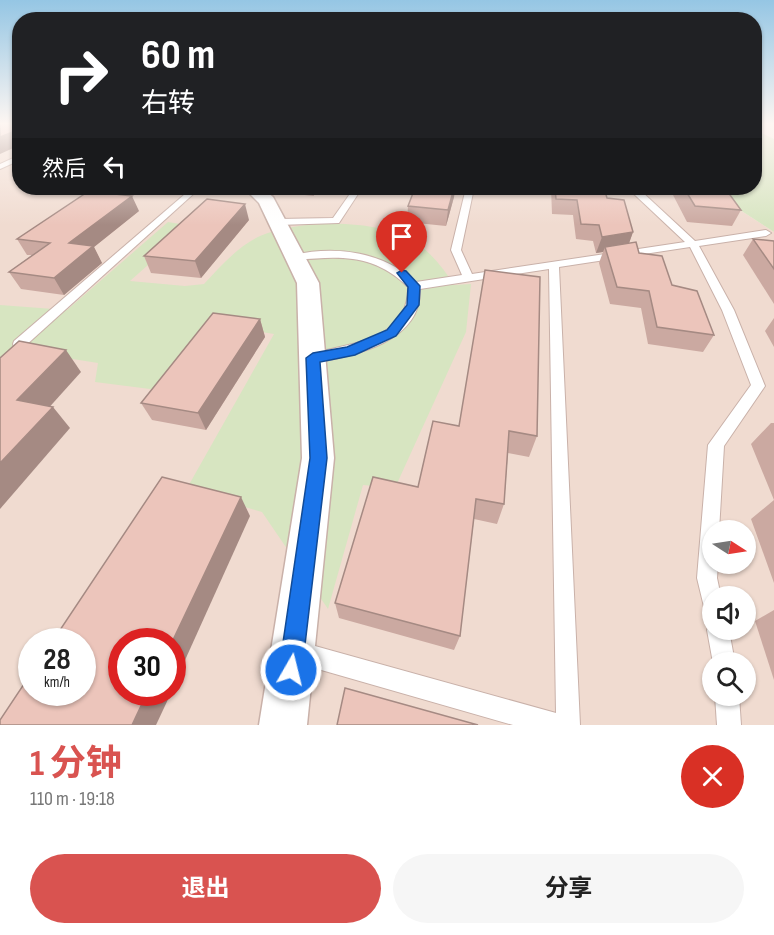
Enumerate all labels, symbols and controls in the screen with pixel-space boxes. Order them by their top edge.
text: 60 m [141,30,215,81]
icon: right [42,36,120,114]
text: 右转 [141,88,195,120]
icon: left [98,150,131,183]
text: 然后 [42,156,86,183]
pin [376,211,427,273]
icon: arrive [385,220,418,253]
north arrow [702,520,756,574]
map controls [702,520,756,706]
button: sound [702,586,756,640]
speed limit sign: 30 [108,628,186,706]
position arrow [259,638,323,702]
text: 28 [43,642,71,678]
button: search [702,652,756,706]
text: km/h [44,673,70,692]
text: 1 分钟 [30,743,122,786]
button: close [681,745,744,808]
text: 110 m · 19:18 [30,787,115,811]
button: 退出 [30,854,381,923]
button: 分享 [393,854,744,923]

